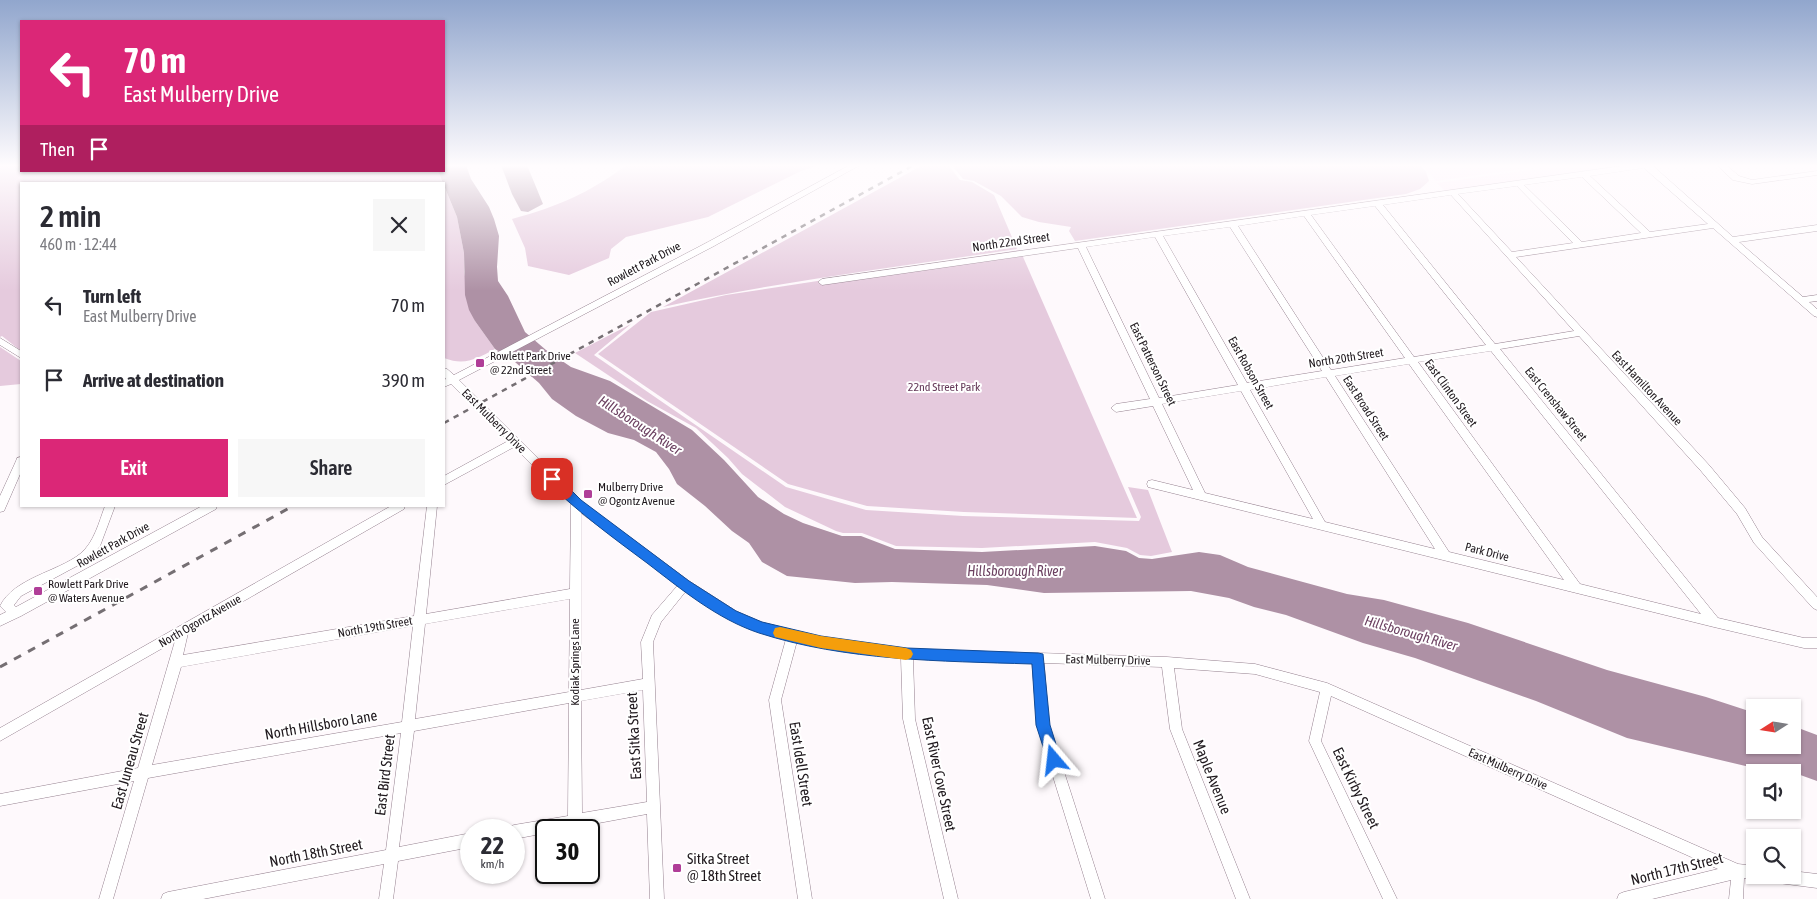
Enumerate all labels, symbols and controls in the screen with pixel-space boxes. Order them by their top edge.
icon: left [40,40,105,105]
text: 70 m [123,40,186,80]
text: East Mulberry Drive [123,81,279,107]
icon: arrive [85,135,113,163]
text: Then [40,138,75,160]
text: 2 min [40,199,101,233]
button: close [373,199,425,251]
street label: North 22nd Street [971,230,1051,254]
text: 460 m · 12:44 [40,235,117,253]
street label: Rowlett Park Drive [605,239,683,289]
text: Turn left [83,285,141,307]
icon: left [40,291,68,319]
text: 70 m [391,294,425,316]
text: East Mulberry Drive [83,307,197,325]
street label: East Patterson Street [1127,320,1179,408]
street label: East Robson Street [1225,334,1277,412]
street label: North 20th Street [1308,345,1385,371]
street label: East Hamilton Avenue [1609,348,1685,428]
place label: Rowlett Park Drive @ 22nd Street [490,349,571,377]
marker: Rowlett Park Drive @ 22nd Street [474,357,486,369]
street label: East Clinton Street [1422,357,1480,430]
street label: East Crenshaw Street [1522,364,1590,444]
icon: arrive [40,366,68,394]
text: Arrive at destination [83,369,224,391]
text: 390 m [382,369,425,391]
street label: East Broad Street [1340,373,1392,443]
park label: 22nd Street Park [908,380,981,394]
street label: East Mulberry Drive [459,386,529,456]
water label: Hillsborough River [596,392,685,458]
button: Exit [40,439,228,497]
button: Share [238,439,425,497]
pin [531,458,573,500]
icon: arrive [538,465,566,493]
place label: Mulberry Drive @ Ogontz Avenue [598,480,675,508]
marker: Mulberry Drive @ Ogontz Avenue [582,488,594,500]
street label: Rowlett Park Drive [74,519,152,571]
street label: Park Drive [1463,540,1511,564]
water label: Hillsborough River [967,563,1064,579]
place label: Rowlett Park Drive @ Waters Avenue [48,577,129,605]
marker: Rowlett Park Drive @ Waters Avenue [32,585,44,597]
street label: North Ogontz Avenue [156,592,244,650]
water label: Hillsborough River [1363,612,1460,654]
street label: North 19th Street [337,613,414,640]
street label: Kodiak Springs Lane [568,618,582,706]
street label: East Mulberry Drive [1065,652,1151,668]
street label: East Sitka Street [623,692,644,780]
north arrow [1746,699,1801,754]
map controls [1746,699,1801,884]
street label: North Hillsboro Lane [263,706,379,743]
street label: East Juneau Street [108,710,152,811]
street label: East River Cove Street [919,715,960,833]
street label: East Idell Street [786,720,817,808]
street label: East Bird Street [371,733,398,817]
position arrow [1027,733,1079,785]
street label: Maple Avenue [1190,737,1235,816]
street label: East Kirby Street [1329,744,1383,831]
street label: East Mulberry Drive [1466,745,1550,793]
button: sound [1746,764,1801,819]
speed limit sign: 30 [535,819,600,884]
button: search [1746,829,1801,884]
text: 22 [481,831,504,859]
street label: North 18th Street [268,835,364,870]
street label: North 17th Street [1629,849,1725,888]
place label: Sitka Street @ 18th Street [687,850,761,884]
text: km/h [481,857,504,871]
marker: Sitka Street @ 18th Street [671,862,683,874]

